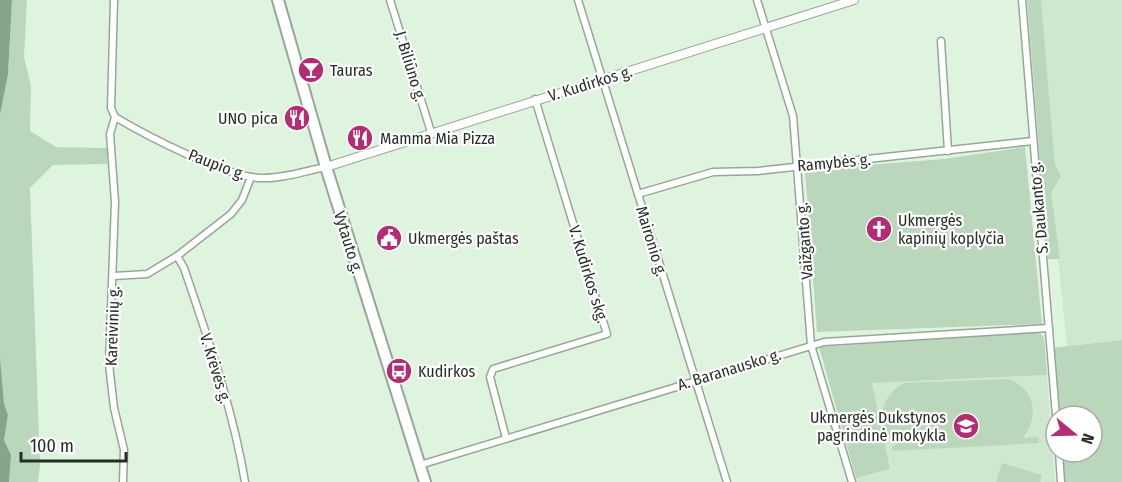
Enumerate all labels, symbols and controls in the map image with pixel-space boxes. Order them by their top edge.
street label: J. Biliūno g. [391,29,430,104]
bar icon: Tauras [296,55,326,85]
place label: Tauras [330,61,373,80]
street label: V. Kudirkos g. [546,62,634,105]
restaurant icon: UNO pica [282,103,312,133]
place label: UNO pica [218,109,278,128]
restaurant icon: Mamma Mia Pizza [345,123,375,153]
place label: Mamma Mia Pizza [380,129,495,148]
street label: Paupio g. [186,145,248,184]
street label: Ramybės g. [797,150,872,175]
street label: S. Daukanto g. [1025,161,1052,255]
street label: Vaižganto g. [792,202,817,280]
street label: Maironio g. [632,204,671,279]
street label: Vytauto g. [330,209,367,276]
place label: Ukmergės kapinių koplyčia [898,211,1004,248]
church icon: Ukmergės kapinių koplyčia [864,214,894,244]
public building icon: Ukmergės paštas [374,223,404,253]
street label: V. Kudirkos skg. [565,223,612,325]
place label: Ukmergės paštas [408,229,519,248]
street label: Kareivinių g. [102,286,123,366]
street label: V. Krėvės g. [196,331,235,406]
street label: A. Baranausko g. [675,345,783,394]
bus stop icon: Kudirkos [384,356,414,386]
place label: Kudirkos [418,362,476,381]
north arrow [1044,404,1104,464]
place label: Ukmergės Dukstynos pagrindinė mokykla [810,408,946,445]
school or university icon: Ukmergės Dukstynos pagrindinė mokykla [951,411,981,441]
scale bar [21,425,126,463]
text: N [1077,431,1098,446]
text: 100 m [30,435,74,457]

